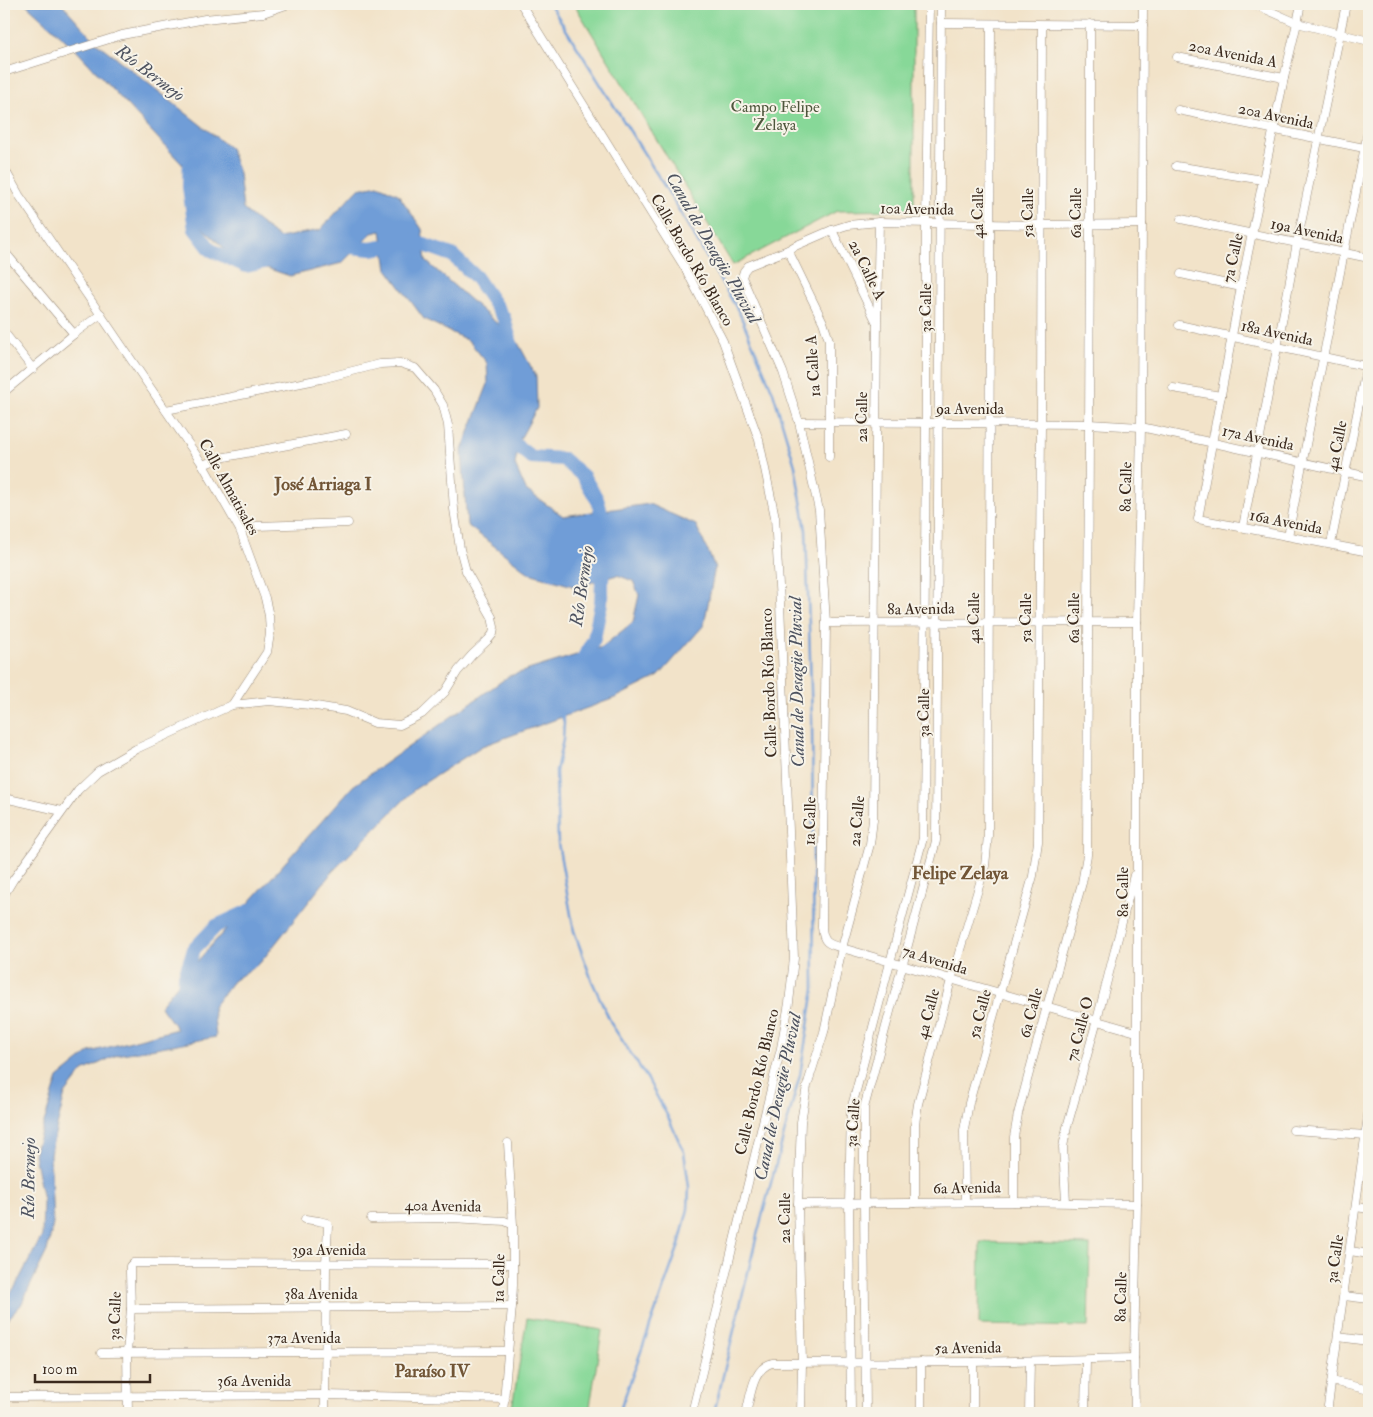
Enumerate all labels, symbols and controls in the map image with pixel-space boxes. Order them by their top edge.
street label: 20a Avenida A [1187,36,1279,72]
water label: Río Bermejo [110,39,189,107]
park label: Campo Felipe Zelaya [730,97,820,135]
street label: 20a Avenida [1237,98,1316,134]
water label: Canal de Desagüe Pluvial [660,168,766,329]
street label: 4a Calle [968,187,988,239]
street label: 6a Calle [1066,187,1086,239]
street label: 5a Calle [1018,188,1038,238]
street label: Calle Bordo Río Blanco [646,190,738,330]
street label: 10a Avenida [880,198,955,220]
street label: 19a Avenida [1269,214,1346,249]
street label: 7a Calle [1218,231,1248,285]
street label: 2a Calle A [844,237,890,303]
street label: 3a Calle [916,283,936,333]
street label: 18a Avenida [1239,316,1315,350]
street label: 1a Calle A [801,334,825,398]
street label: 2a Calle [852,391,872,443]
street label: 9a Avenida [935,399,1005,419]
street label: 4a Calle [1322,418,1352,473]
street label: 17a Avenida [1220,421,1296,455]
street label: Calle Almatisales [194,435,264,539]
street label: 8a Calle [1116,461,1136,512]
district label: José Arriaga I [273,473,372,496]
street label: 16a Avenida [1248,505,1325,539]
water label: Río Bermejo [565,544,599,629]
street label: 4a Calle [964,592,984,644]
street label: 6a Calle [1064,592,1084,644]
street label: 5a Calle [1016,593,1036,643]
water label: Canal de Desagüe Pluvial [784,595,810,768]
street label: 8a Avenida [887,598,955,620]
street label: Calle Bordo Río Blanco [756,608,782,758]
street label: 3a Calle [914,688,934,738]
street label: 2a Calle [845,794,869,847]
street label: 1a Calle [800,796,820,846]
district label: Felipe Zelaya [912,862,1009,885]
street label: 8a Calle [1113,866,1133,917]
street label: 7a Avenida [900,941,971,980]
street label: 6a Calle [1015,985,1047,1040]
street label: 4a Calle [912,986,944,1042]
street label: 5a Calle [964,987,996,1041]
street label: 7a Calle O [1062,994,1098,1064]
street label: Calle Bordo Río Blanco [730,1007,784,1157]
water label: Canal de Desagüe Pluvial [749,1009,807,1183]
street label: 3a Calle [841,1097,865,1148]
water label: Río Bermejo [17,1137,41,1220]
street label: 6a Avenida [933,1177,1002,1199]
street label: 2a Calle [775,1192,795,1244]
street label: 40a Avenida [404,1195,482,1217]
street label: 3a Calle [1322,1233,1348,1285]
street label: 39a Avenida [292,1240,367,1260]
street label: 1a Calle [489,1253,509,1303]
street label: 8a Calle [1111,1271,1131,1322]
street label: 38a Avenida [284,1284,358,1304]
street label: 3a Calle [104,1291,126,1341]
street label: 37a Avenida [267,1328,341,1348]
street label: 5a Avenida [934,1337,1002,1359]
scale bar [35,1352,150,1384]
text: 100 m [42,1360,78,1379]
district label: Paraíso IV [395,1360,471,1383]
street label: 36a Avenida [217,1371,292,1391]

